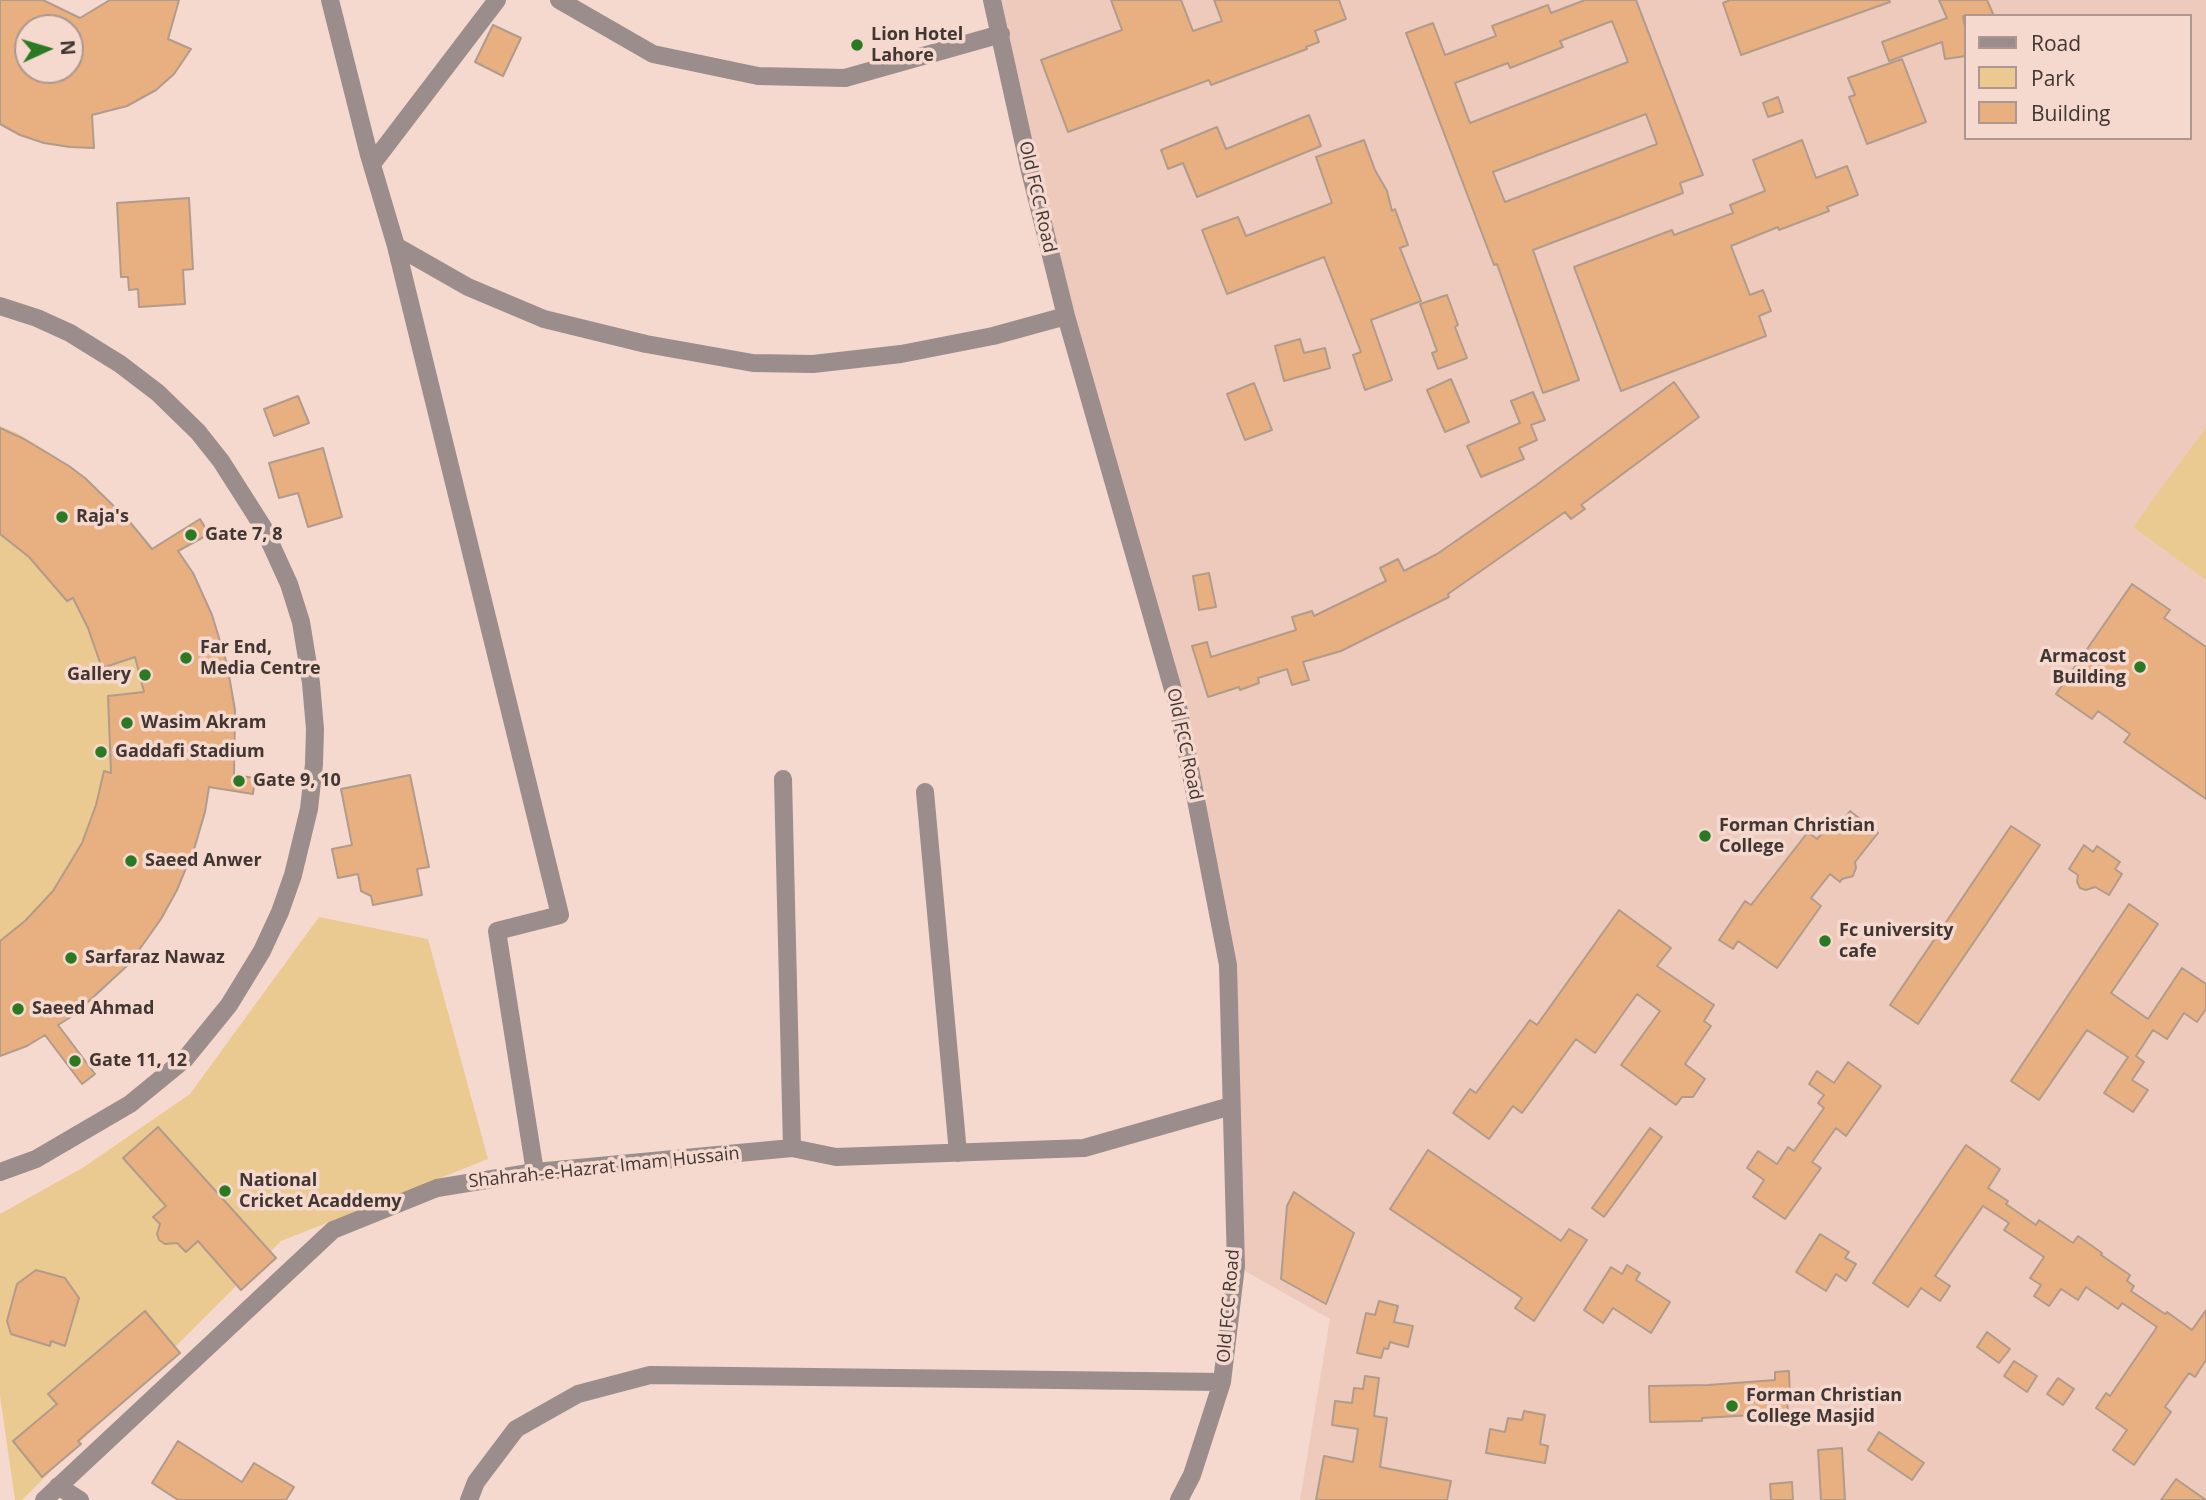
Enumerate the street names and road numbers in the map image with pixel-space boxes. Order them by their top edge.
street label: Old FCC Road [1014,139,1060,255]
street label: Old FCC Road [1162,686,1206,802]
street label: Shahrah-e-Hazrat Imam Hussain [467,1143,741,1193]
street label: Old FCC Road [1213,1248,1245,1364]

